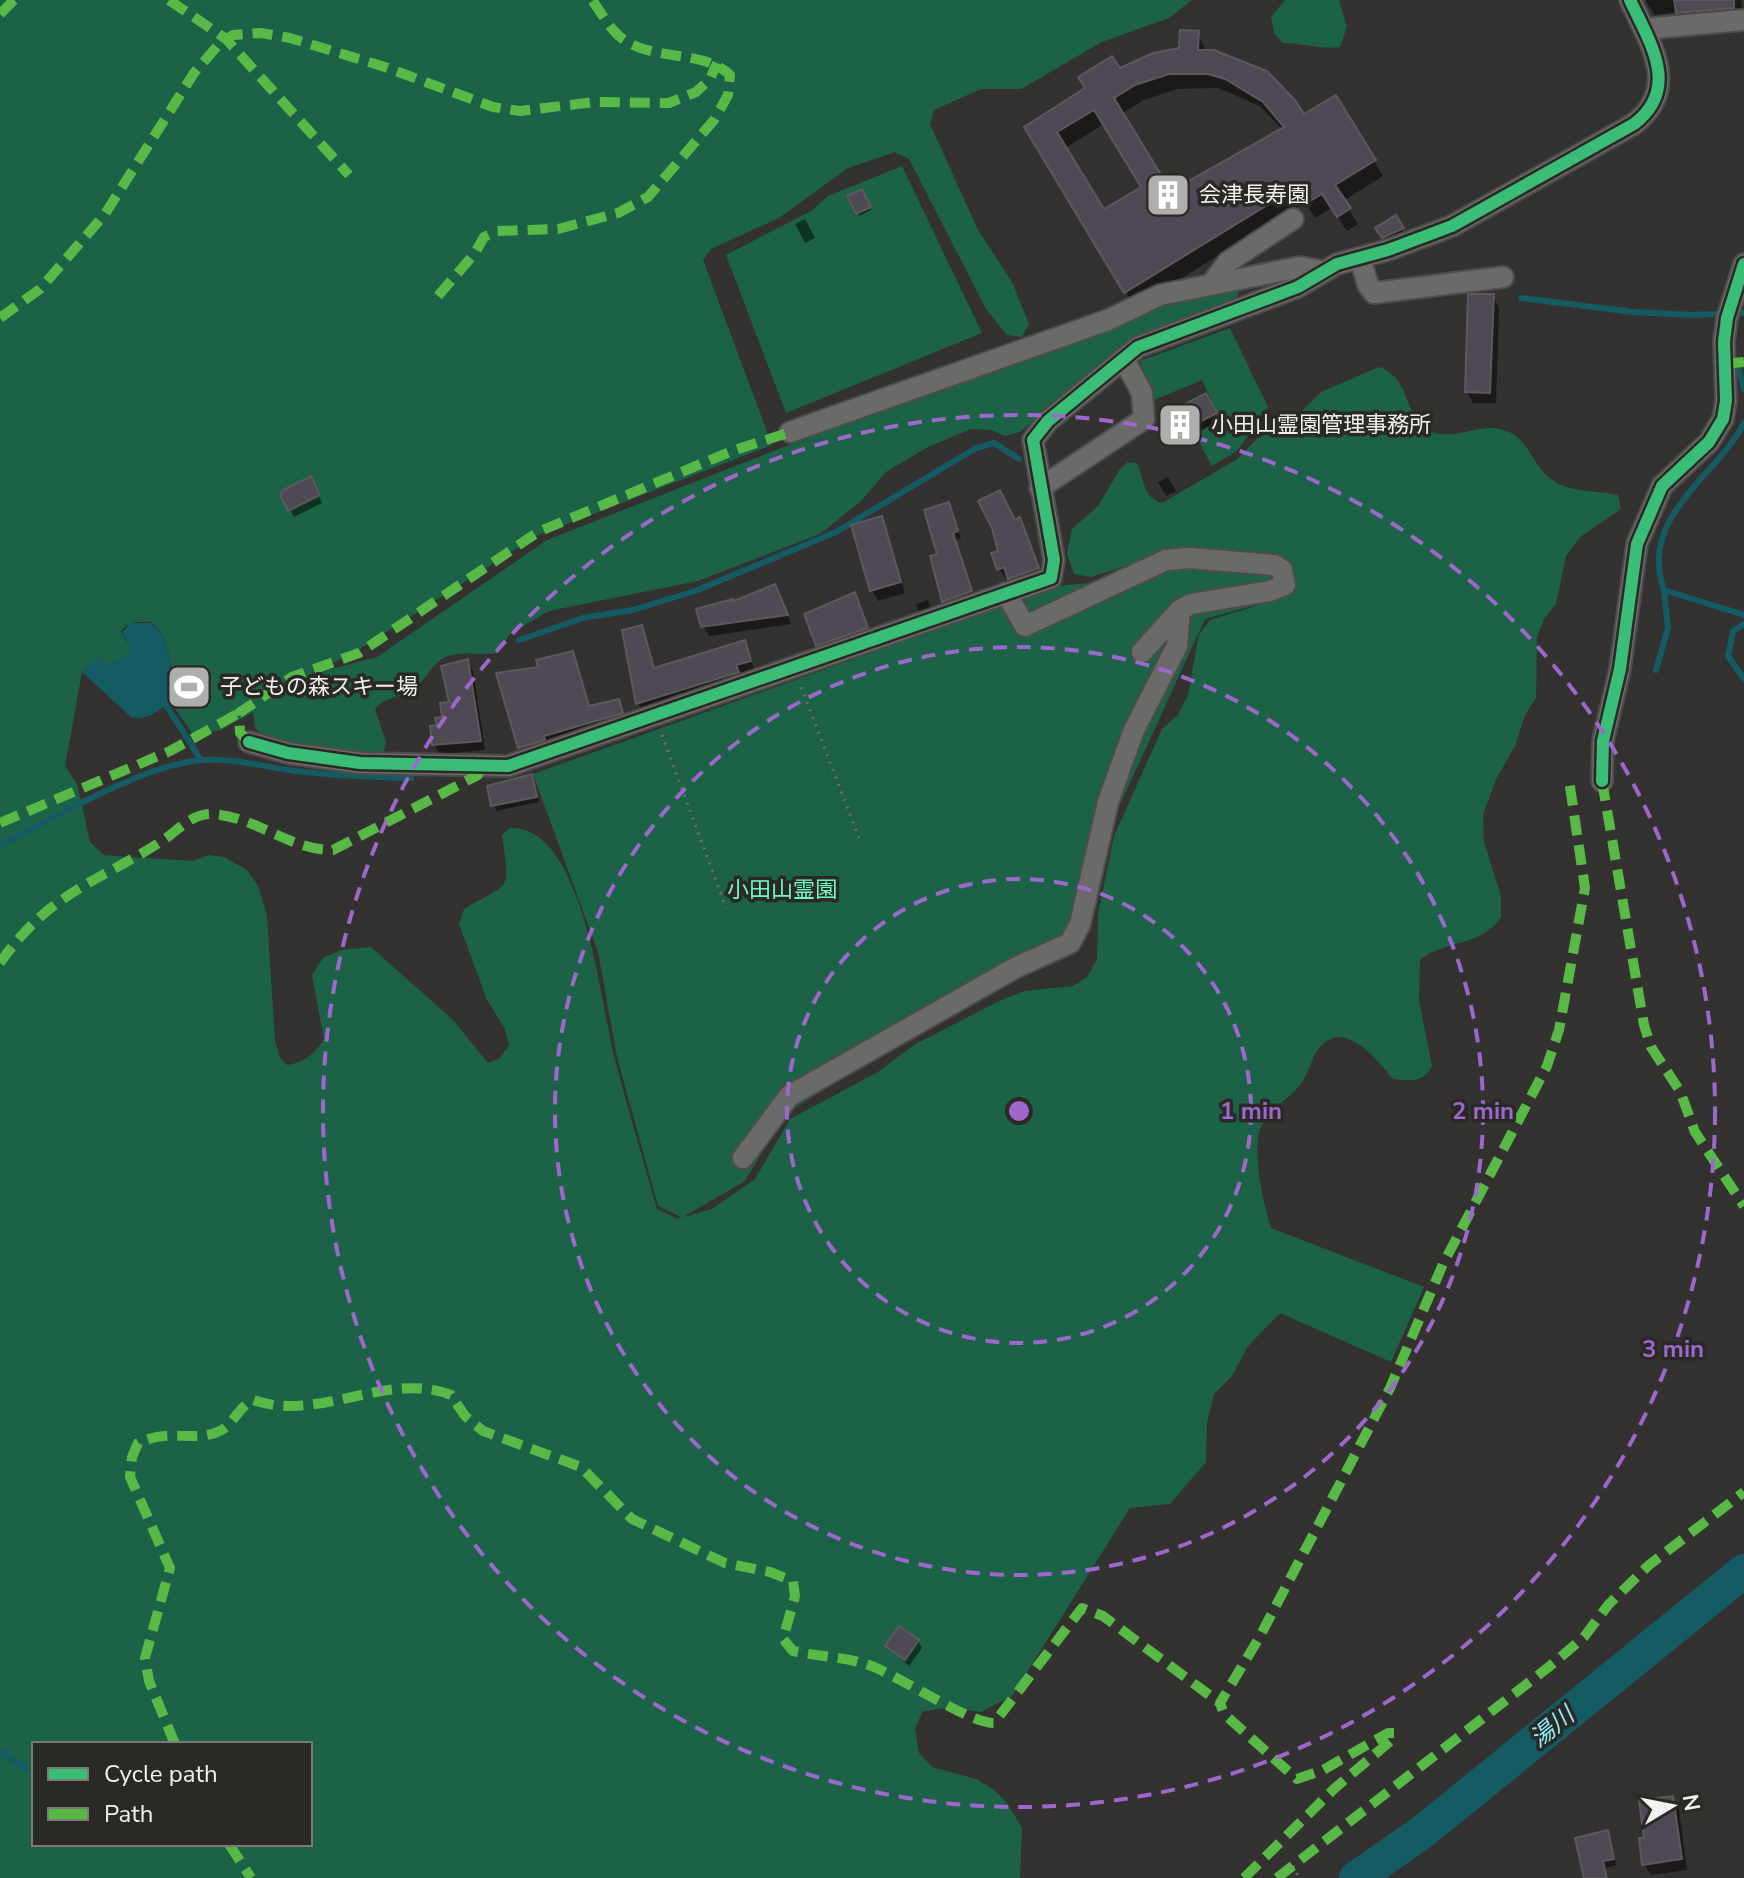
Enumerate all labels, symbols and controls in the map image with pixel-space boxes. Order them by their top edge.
building icon: 会津長寿園 [1144,171,1192,219]
place label: 会津長寿園 [1199,180,1309,210]
building icon: 小田山霊園管理事務所 [1156,401,1204,449]
place label: 小田山霊園管理事務所 [1211,410,1431,440]
sports icon: 子どもの森スキー場 [165,663,213,711]
place label: 子どもの森スキー場 [220,672,418,702]
park label: 小田山霊園 [727,875,837,905]
text: 1 min [1220,1095,1282,1127]
text: 2 min [1452,1095,1514,1127]
centre of rings [1005,1097,1033,1125]
text: 3 min [1642,1333,1704,1365]
water label: 湯川 [1523,1698,1583,1755]
legend [32,1742,312,1846]
text: Cycle path [104,1758,218,1790]
north arrow [1632,1766,1712,1846]
text: N [1675,1792,1707,1813]
text: Path [104,1798,153,1830]

